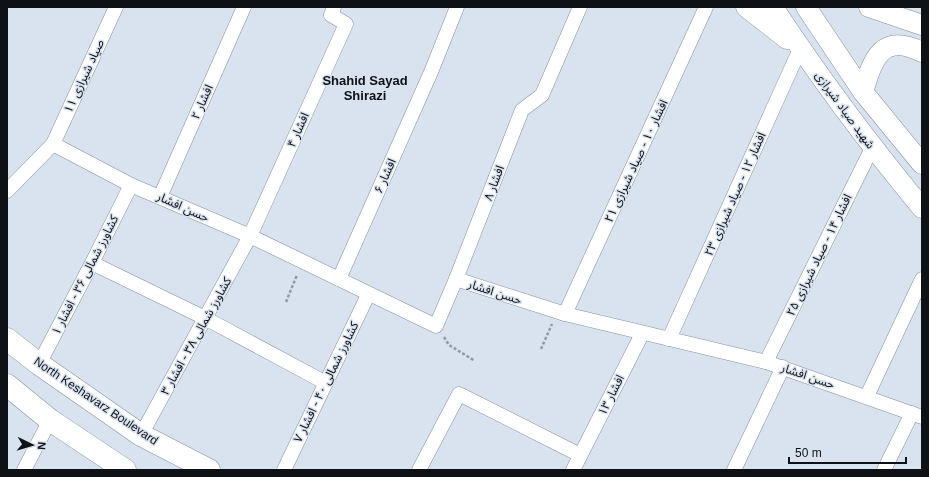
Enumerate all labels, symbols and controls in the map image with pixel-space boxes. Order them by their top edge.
street label: صیاد شیرازی ۱۱ [61,37,107,115]
street label: شهید صیاد شیرازی [812,69,878,151]
district label: Shahid Sayad Shirazi [322,73,408,103]
street label: افشار ۲ [188,82,216,122]
street label: افشار ۱۰ - صیاد شیرازی ۲۱ [601,97,671,225]
street label: افشار ۴ [284,110,312,150]
street label: افشار ۱۲ - صیاد شیرازی ۲۳ [701,130,769,258]
street label: افشار ۶ [371,156,399,196]
street label: افشار ۸ [481,163,507,203]
street label: حسن افشار [154,189,211,225]
street label: افشار ۱۴ - صیاد شیرازی ۲۵ [783,192,855,318]
street label: کشاورز شمالی ۳۶ - افشار ۱ [49,212,122,337]
street label: کشاورز شمالی ۳۸ - افشار ۳ [158,274,235,397]
street label: حسن افشار [465,276,524,307]
street label: کشاورز شمالی ۴۰ - افشار ۷ [291,319,362,444]
street label: North Keshavarz Boulevard [31,354,161,448]
street label: حسن افشار [778,360,837,392]
street label: افشار ۱۳ [595,372,627,418]
north arrow [12,425,52,465]
scale bar [789,439,906,465]
text: 50 m [795,446,822,460]

